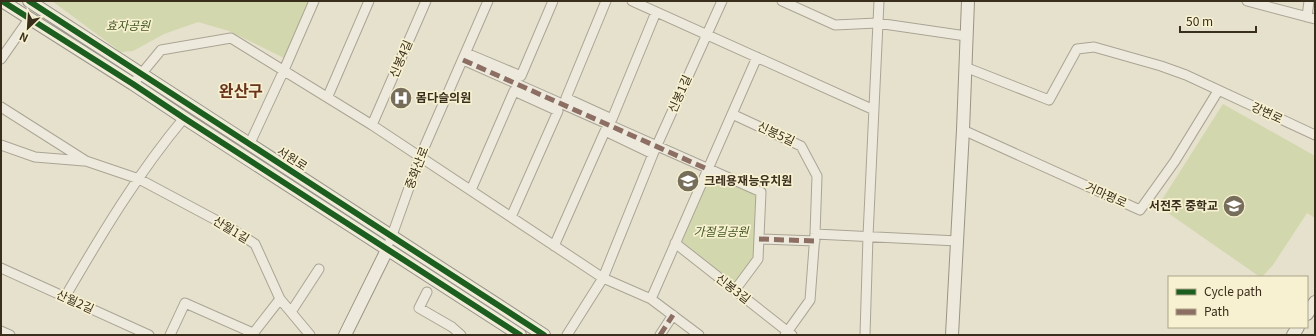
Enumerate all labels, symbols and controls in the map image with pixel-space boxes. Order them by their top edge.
north arrow [8,8,48,48]
scale bar [1180,8,1256,34]
text: 50 m [1186,12,1213,29]
park label: 효자공원 [106,16,151,33]
text: N [16,29,30,47]
street label: 신봉4길 [384,37,415,80]
street label: 신봉1길 [663,72,694,115]
district label: 완산구 [219,78,263,102]
hospital icon: 몸다슬의원 [388,85,414,111]
place label: 몸다슬의원 [416,88,471,105]
street label: 강변로 [1249,97,1286,126]
street label: 신봉5길 [755,117,798,149]
street label: 서원로 [274,142,311,174]
street label: 중화산로 [400,144,431,191]
school or university icon: 크레용재능유치원 [675,168,701,194]
place label: 크레용재능유치원 [704,171,792,188]
street label: 거마평로 [1083,177,1130,210]
school or university icon: 서전주 중학교 [1221,193,1247,219]
place label: 서전주 중학교 [1149,196,1218,213]
street label: 산월1길 [210,211,253,246]
park label: 가절길공원 [693,222,750,239]
street label: 신봉3길 [713,269,755,307]
legend [1168,276,1308,328]
text: Cycle path [1204,282,1262,299]
street label: 산월2길 [54,285,97,316]
text: Path [1204,302,1229,319]

